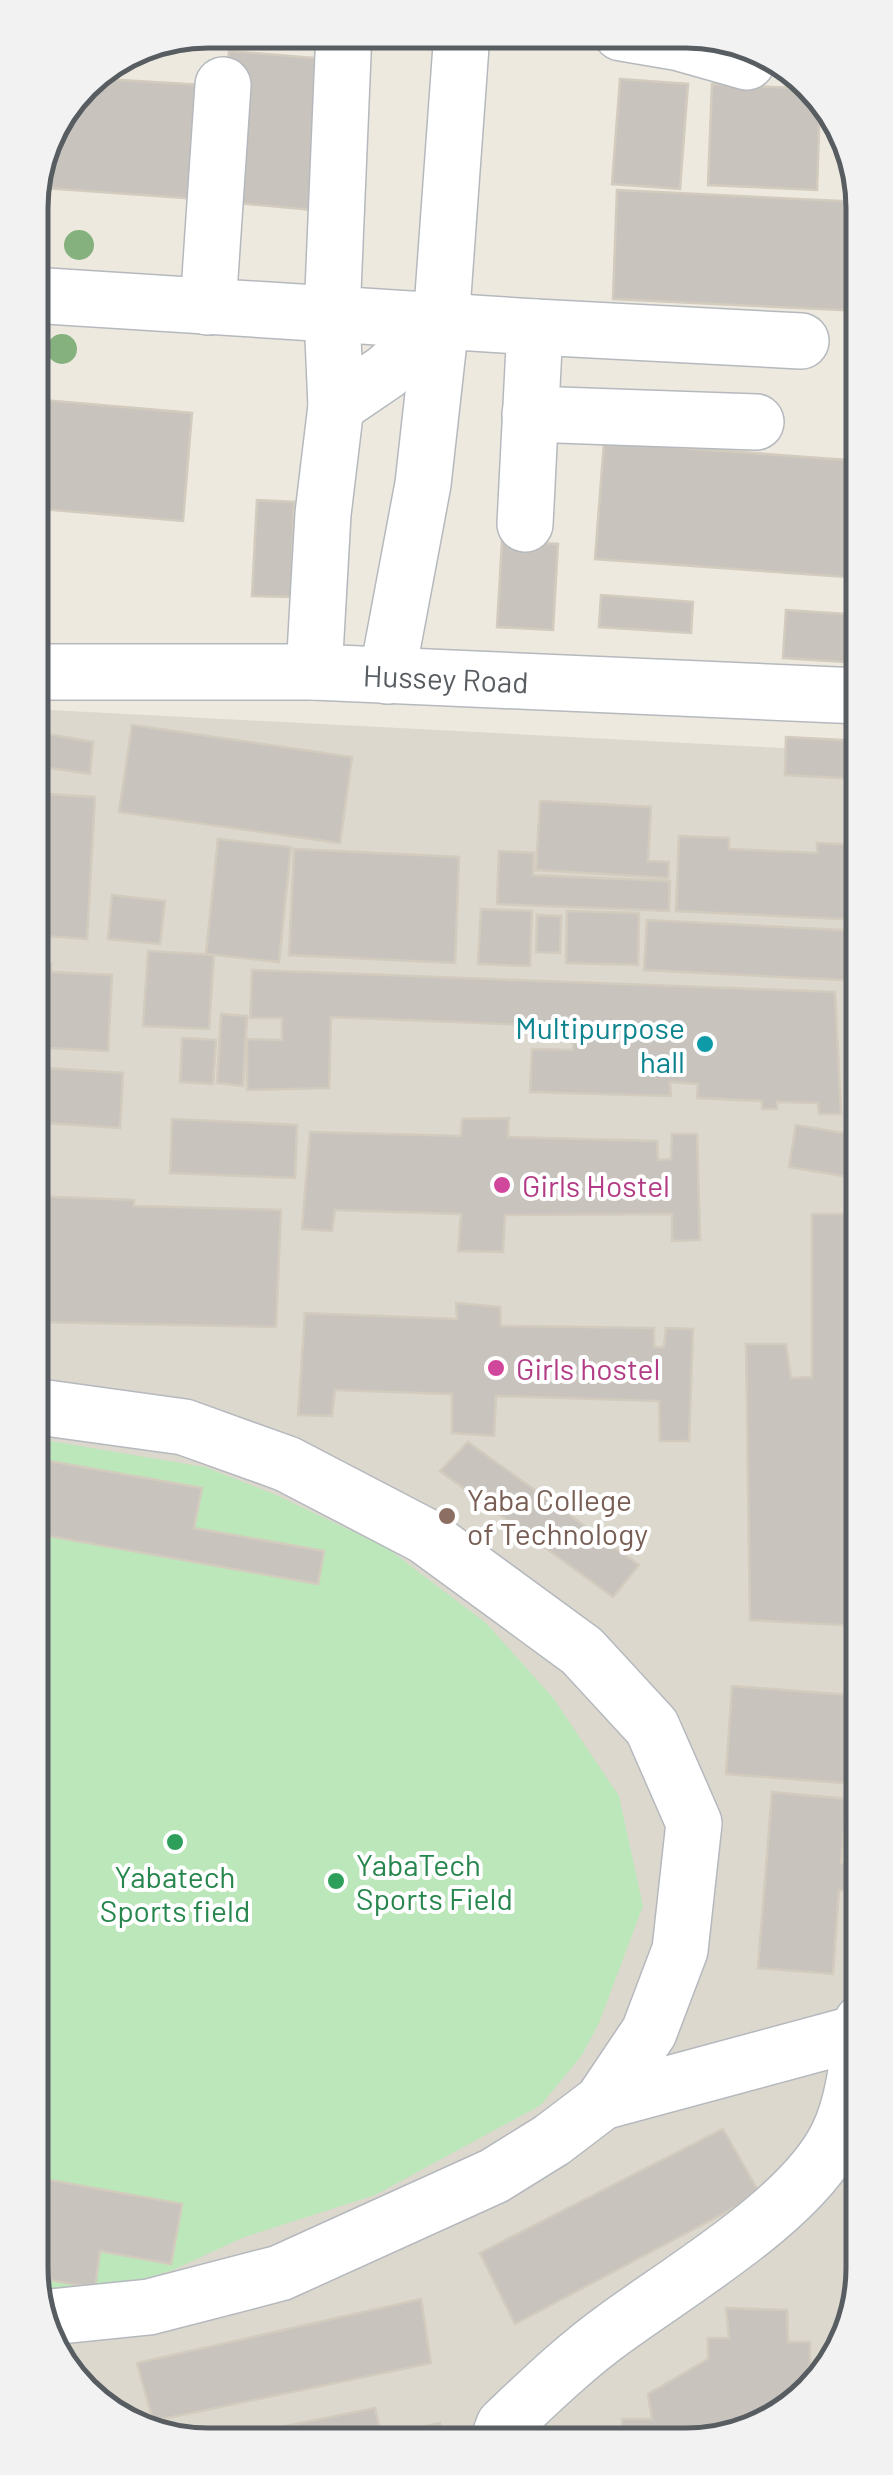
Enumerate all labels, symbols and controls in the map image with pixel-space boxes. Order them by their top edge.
street label: Hussey Road [362,656,530,699]
place label: Multipurpose hall [515,1009,685,1079]
marker: Multipurpose hall [694,1033,716,1055]
place label: Girls Hostel [522,1167,670,1203]
marker: Girls Hostel [491,1174,513,1196]
place label: Girls hostel [516,1350,660,1386]
marker: Girls hostel [485,1357,507,1379]
place label: Yaba College of Technology [467,1481,648,1551]
marker: Yaba College of Technology [436,1505,458,1527]
marker: Yabatech Sports field [164,1831,186,1853]
place label: YabaTech Sports Field [356,1846,513,1916]
place label: Yabatech Sports field [100,1858,250,1928]
marker: YabaTech Sports Field [325,1870,347,1892]

